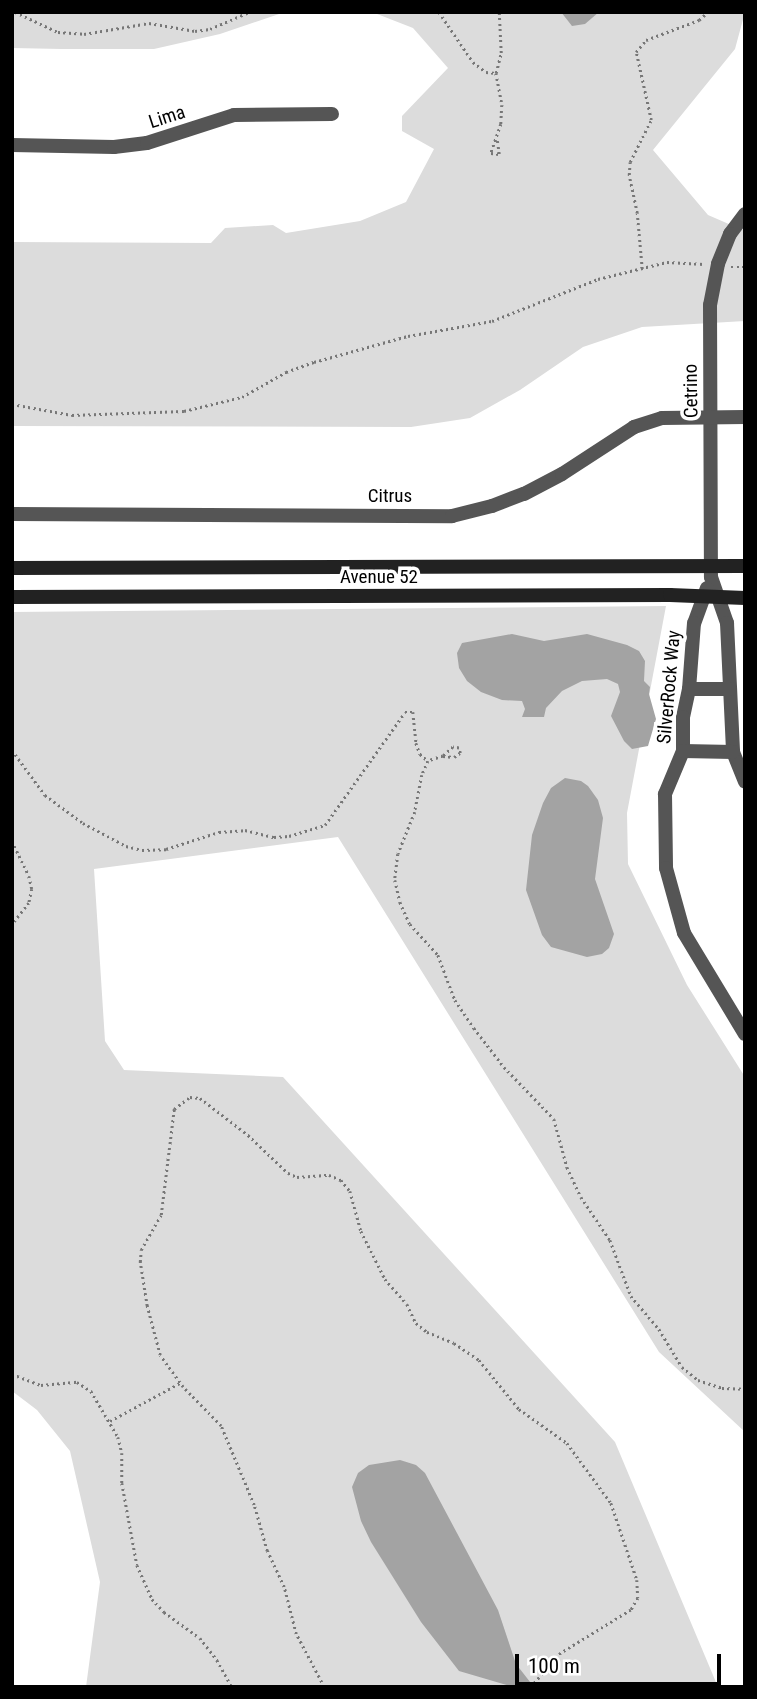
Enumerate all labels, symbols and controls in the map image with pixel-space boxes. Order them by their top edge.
street label: Lima [146,100,188,134]
street label: Cetrino [679,364,703,418]
street label: Citrus [368,485,412,507]
street label: Avenue 52 [340,566,418,588]
street label: SilverRock Way [653,629,685,745]
scale bar [519,1640,726,1684]
text: 100 m [528,1654,580,1678]

